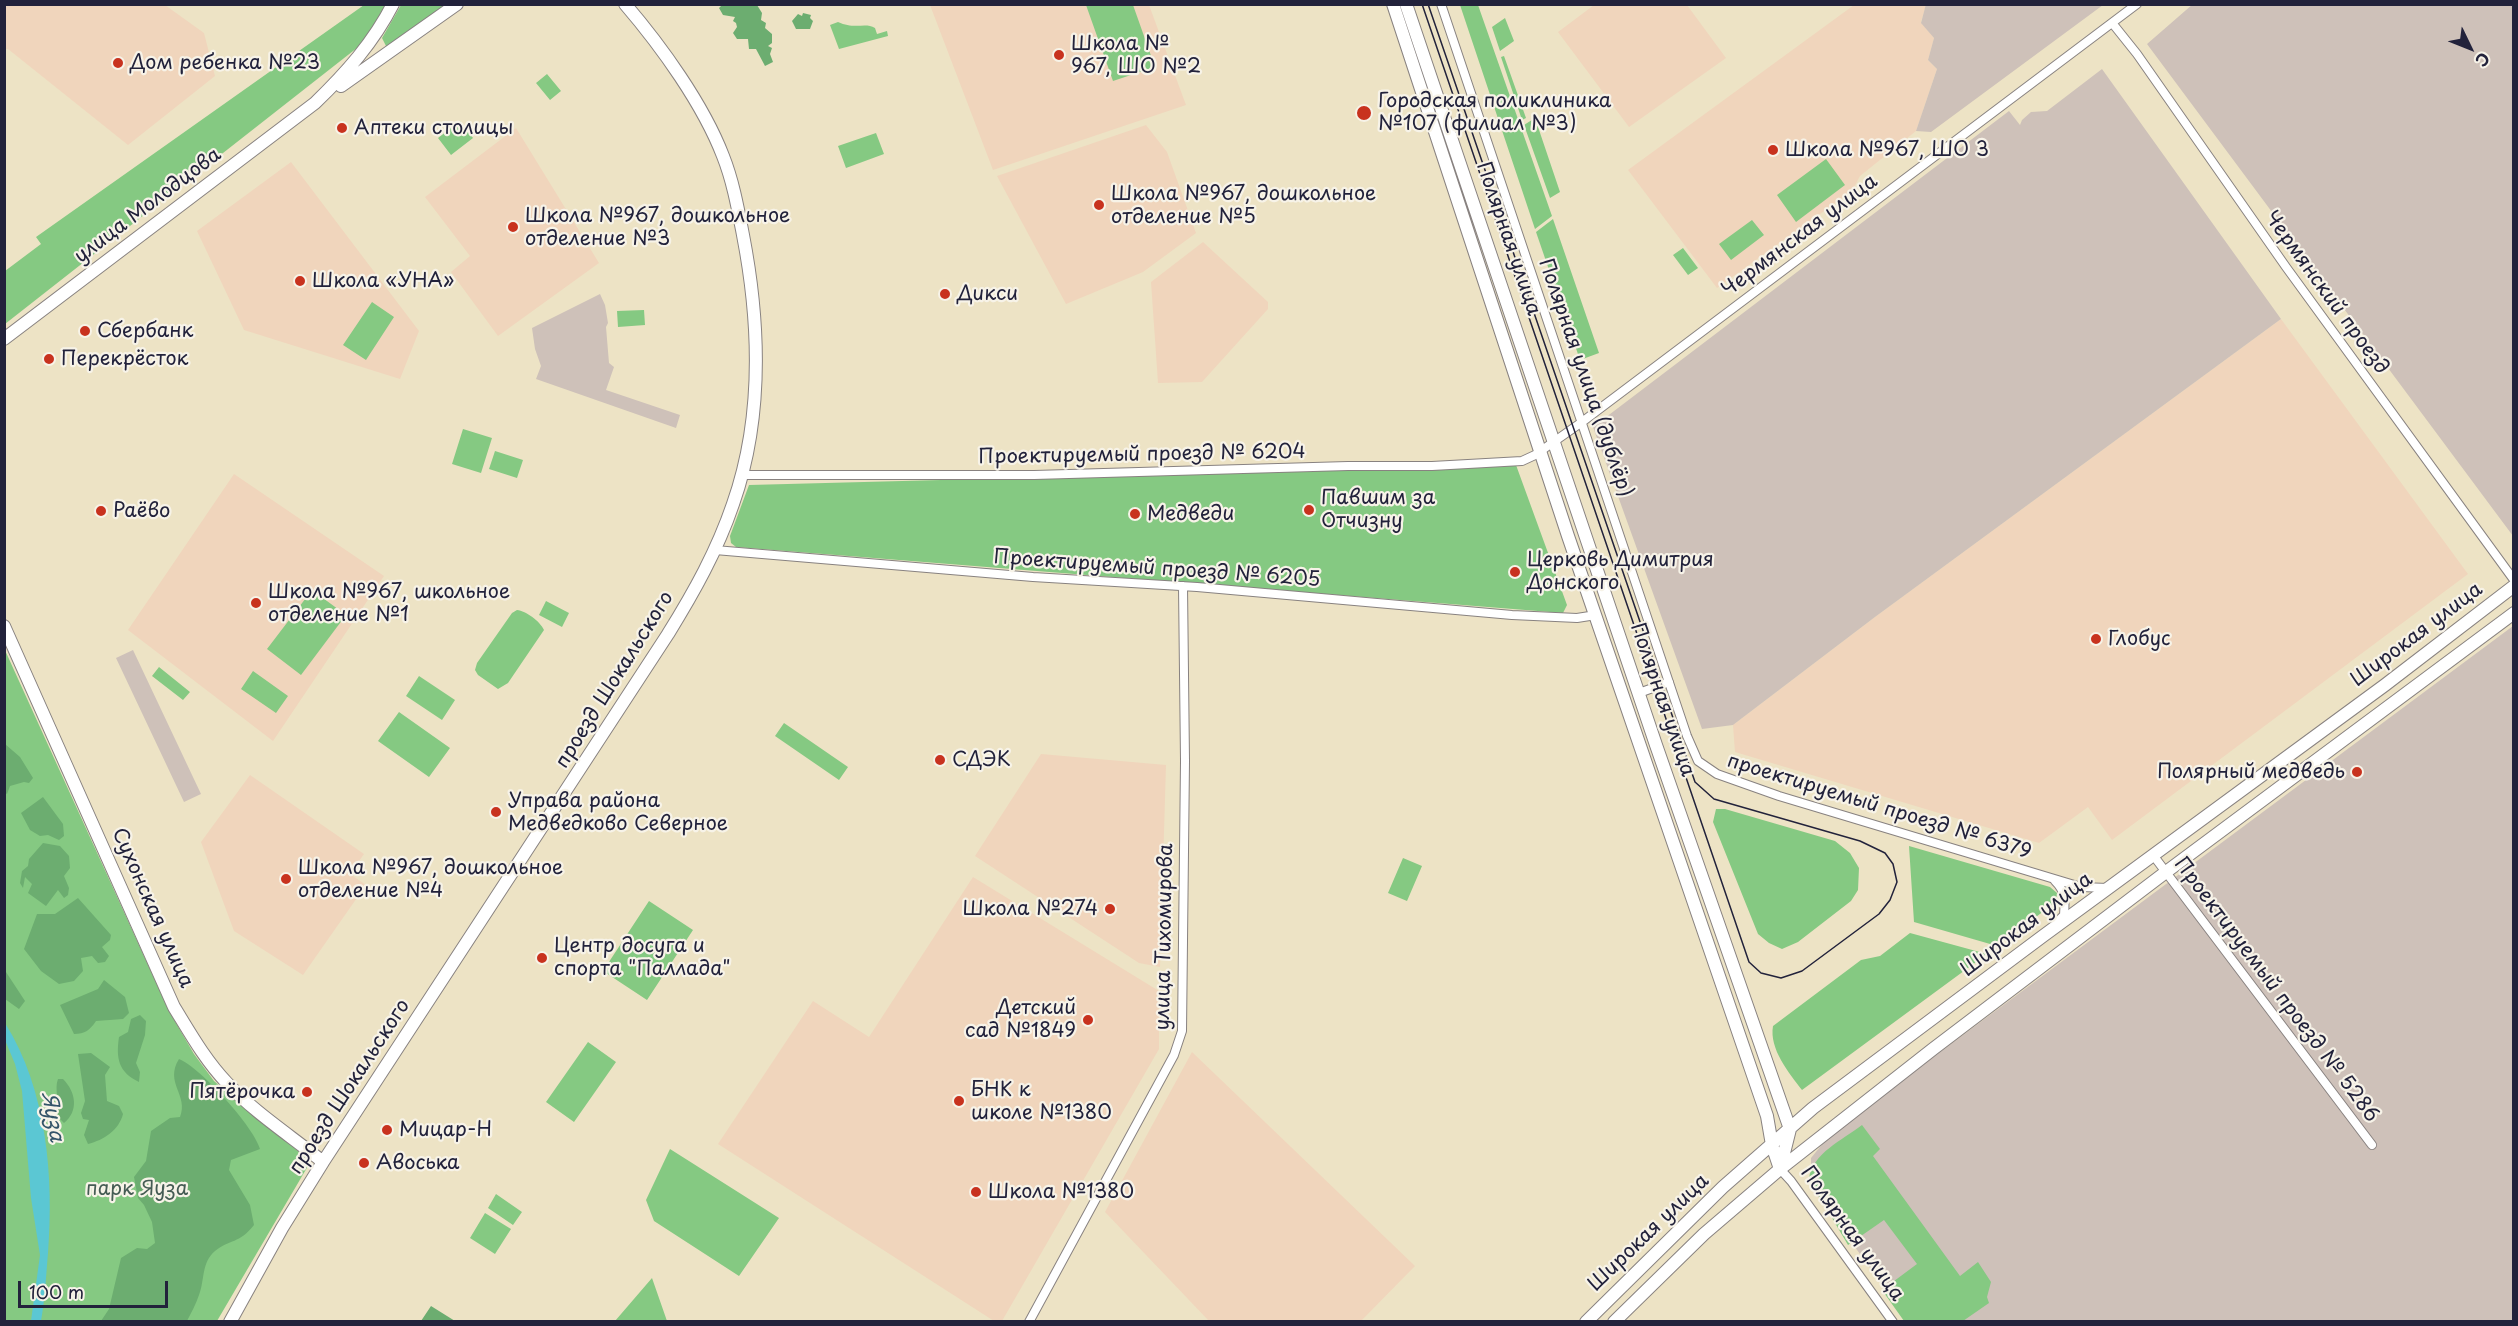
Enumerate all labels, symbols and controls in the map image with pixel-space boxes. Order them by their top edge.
north arrow [2440,18,2500,78]
place label: Школа № 967, ШО №2 [1071,32,1201,79]
marker: Школа № 967, ШО №2 [1052,48,1066,62]
text: С [2470,48,2496,73]
place label: Дом ребенка №23 [130,51,320,75]
marker: Дом ребенка №23 [111,56,125,70]
place label: Городская поликлиника №107 (филиал №3) [1378,89,1611,136]
marker: Городская поликлиника №107 (филиал №3) [1355,104,1373,122]
place label: Аптеки столицы [354,116,513,140]
marker: Аптеки столицы [335,121,349,135]
place label: Школа №967, ШО 3 [1785,138,1989,162]
street label: улица Молодцова [70,143,226,269]
marker: Школа №967, ШО 3 [1766,143,1780,157]
street label: Полярная улица [1471,159,1545,319]
street label: Чермянская улица [1717,170,1883,302]
place label: Школа №967, дошкольное отделение №5 [1111,182,1376,229]
marker: Школа №967, дошкольное отделение №5 [1092,198,1106,212]
place label: Школа №967, дошкольное отделение №3 [525,204,790,251]
street label: Чермянский проезд [2259,207,2393,379]
marker: Школа №967, дошкольное отделение №3 [506,220,520,234]
street label: Полярная улица (дублёр) [1533,256,1637,500]
place label: Школа «УНА» [312,269,454,293]
marker: Школа «УНА» [293,274,307,288]
place label: Дикси [957,282,1018,306]
marker: Дикси [938,287,952,301]
place label: Сбербанк [97,319,193,343]
marker: Сбербанк [78,324,92,338]
place label: Перекрёсток [61,347,188,371]
marker: Перекрёсток [42,352,56,366]
street label: Проектируемый проезд № 6204 [978,440,1306,470]
place label: Павшим за Отчизну [1321,486,1435,533]
place label: Раёво [113,499,170,523]
place label: Медведи [1147,502,1234,526]
marker: Павшим за Отчизну [1302,503,1316,517]
marker: Раёво [94,504,108,518]
marker: Медведи [1128,507,1142,521]
street label: Проектируемый проезд № 6205 [993,546,1321,592]
place label: Церковь Димитрия Донского [1527,548,1714,595]
marker: Церковь Димитрия Донского [1508,565,1522,579]
street label: Широкая улица [2347,578,2487,692]
place label: Школа №967, школьное отделение №1 [268,580,510,627]
street label: проезд Шокальского [551,587,679,773]
marker: Школа №967, школьное отделение №1 [249,596,263,610]
street label: Полярная улица [1625,620,1699,780]
place label: Глобус [2108,627,2170,651]
marker: Глобус [2089,632,2103,646]
place label: СДЭК [952,748,1011,772]
street label: проектируемый проезд № 6379 [1724,749,2034,865]
marker: СДЭК [933,753,947,767]
place label: Полярный медведь [2157,760,2345,784]
marker: Полярный медведь [2350,765,2364,779]
place label: Управа района Медведково Северное [508,789,728,836]
marker: Управа района Медведково Северное [489,805,503,819]
street label: Сухонская улица [106,824,198,992]
street label: улица Тихомирова [1151,843,1179,1031]
street label: Проектируемый проезд № 5286 [2169,853,2383,1127]
place label: Школа №967, дошкольное отделение №4 [298,856,563,903]
street label: Широкая улица [1957,868,2097,982]
marker: Школа №967, дошкольное отделение №4 [279,872,293,886]
place label: Школа №274 [962,897,1098,921]
marker: Школа №274 [1103,902,1117,916]
place label: Центр досуга и спорта "Паллада" [554,934,731,981]
marker: Центр досуга и спорта "Паллада" [535,951,549,965]
street label: проезд Шокальского [284,995,416,1179]
place label: Детский сад №1849 [965,996,1076,1043]
marker: Детский сад №1849 [1081,1013,1095,1027]
place label: БНК к школе №1380 [971,1078,1112,1125]
place label: Пятёрочка [189,1080,295,1104]
marker: Пятёрочка [300,1085,314,1099]
water label: Яуза [35,1090,69,1144]
marker: БНК к школе №1380 [952,1094,966,1108]
place label: Мицар-Н [399,1118,492,1142]
marker: Мицар-Н [380,1123,394,1137]
place label: Авоська [376,1151,460,1175]
marker: Авоська [357,1156,371,1170]
street label: Полярная улица [1795,1162,1909,1306]
street label: Широкая улица [1584,1169,1714,1297]
park label: парк Яуза [86,1177,188,1201]
place label: Школа №1380 [988,1180,1134,1204]
marker: Школа №1380 [969,1185,983,1199]
scale bar [21,1269,171,1307]
text: 100 m [29,1278,84,1305]

